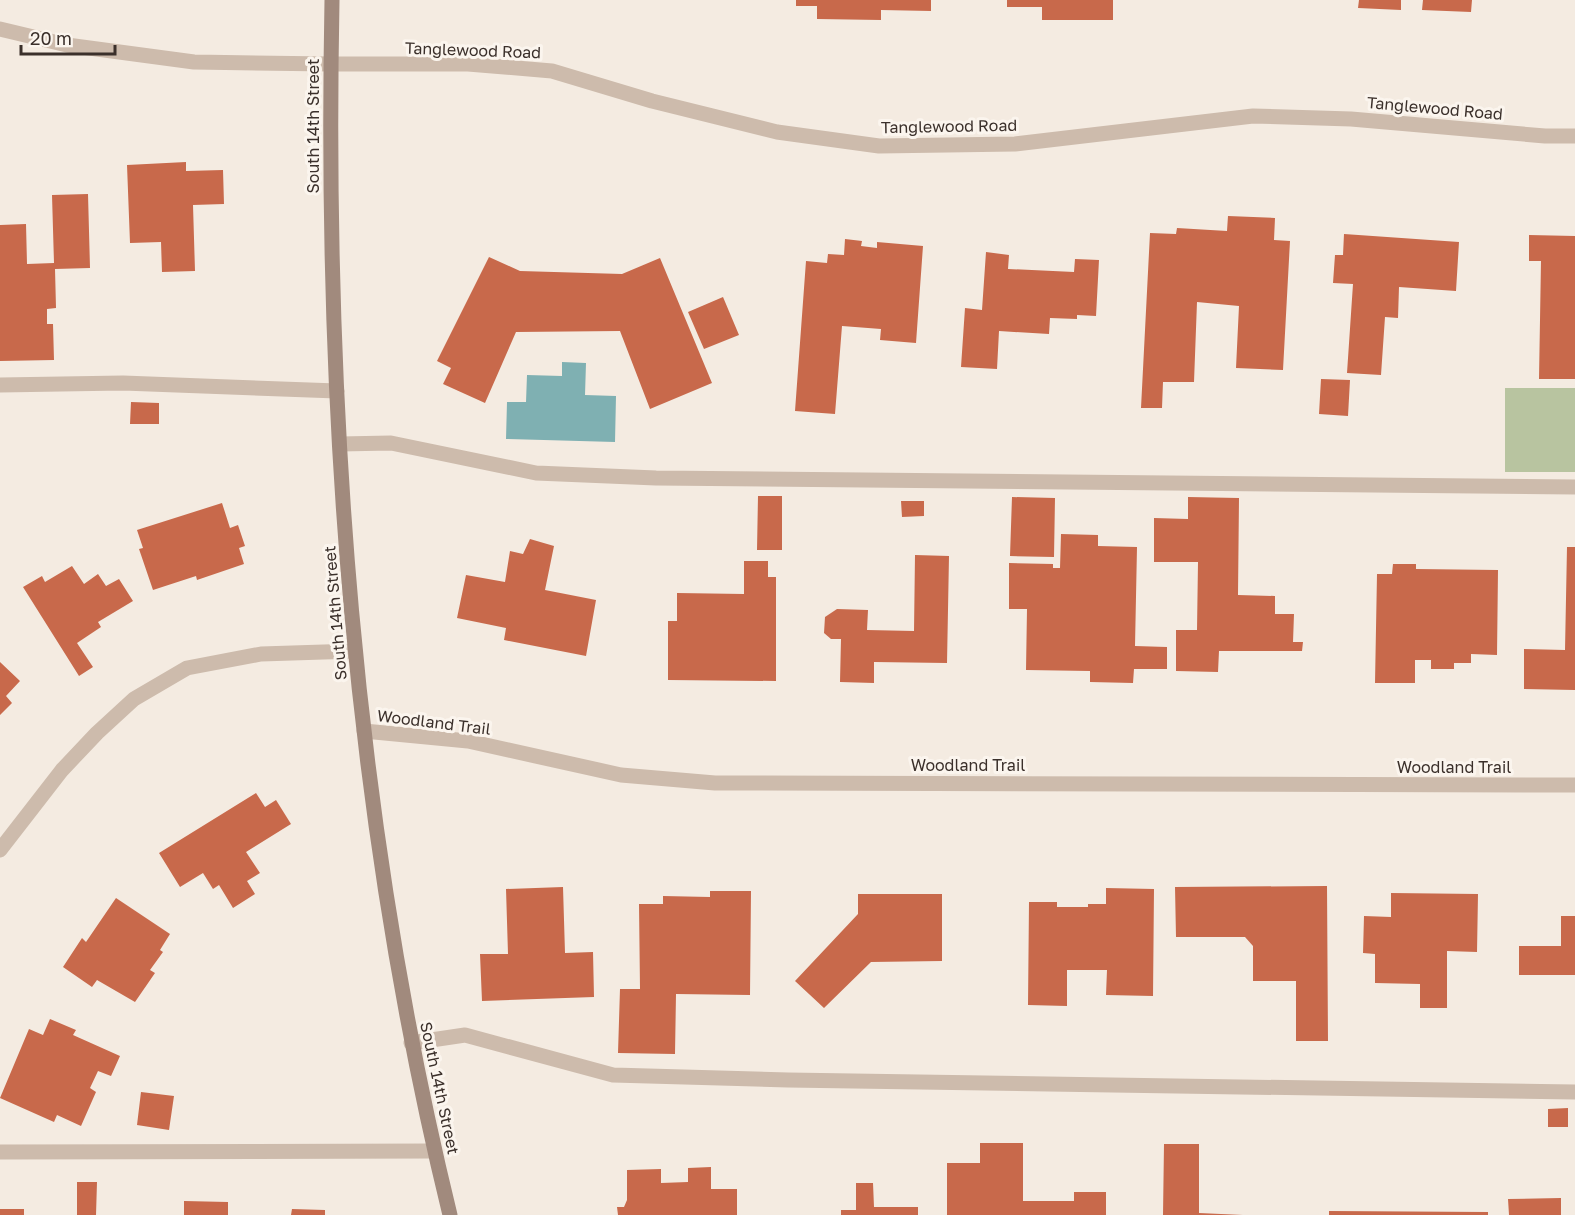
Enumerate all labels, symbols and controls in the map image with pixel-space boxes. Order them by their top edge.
scale bar [21,18,116,56]
text: 20 m [30,27,72,49]
street label: Tanglewood Road [405,38,541,62]
street label: South 14th Street [303,59,323,193]
street label: Tanglewood Road [1366,92,1504,124]
street label: Tanglewood Road [881,115,1017,137]
street label: South 14th Street [319,545,351,681]
street label: Woodland Trail [376,705,492,739]
street label: Woodland Trail [911,755,1025,775]
street label: Woodland Trail [1397,757,1511,777]
street label: South 14th Street [416,1020,464,1156]

